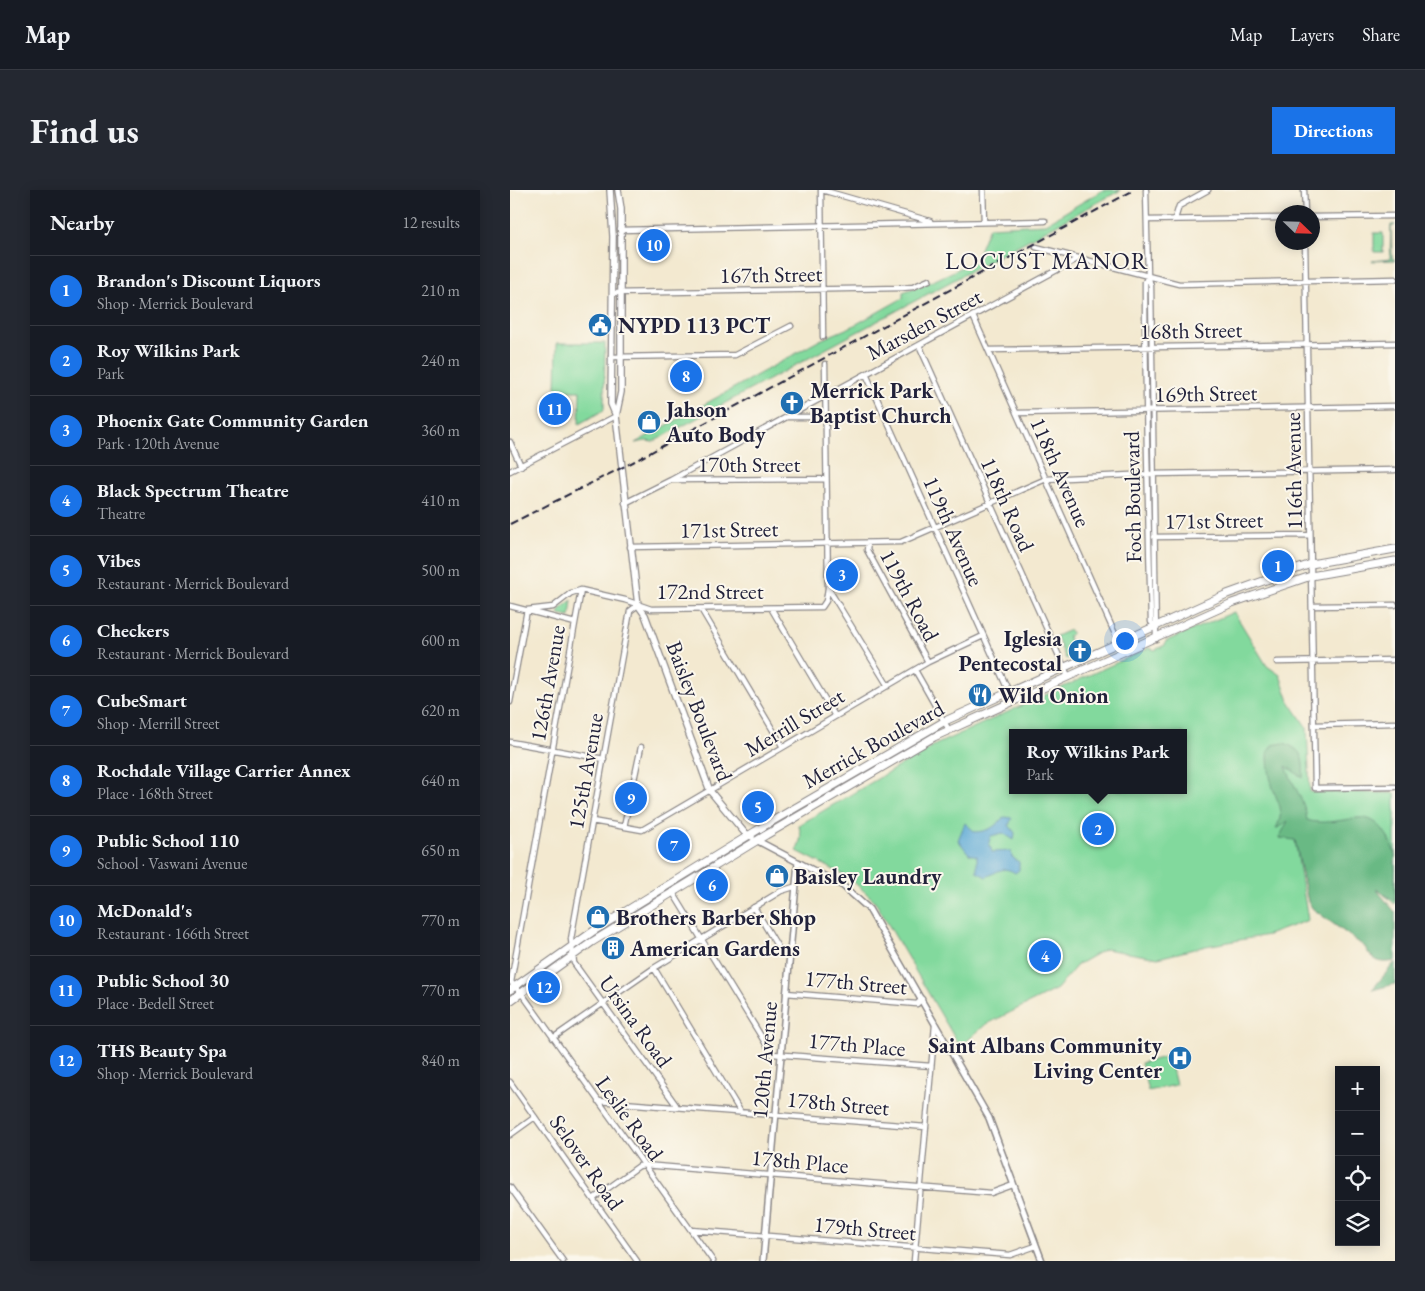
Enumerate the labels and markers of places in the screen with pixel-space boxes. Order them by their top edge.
pin: 10 [638,226,670,264]
place label: NYPD 113 PCT [618,311,771,340]
public building icon: NYPD 113 PCT [587,312,613,338]
pin: 8 [670,357,702,395]
place label: Merrick Park Baptist Church [810,376,952,430]
pin: 11 [539,390,571,428]
church icon: Merrick Park Baptist Church [779,390,805,416]
place label: Jahson Auto Body [664,395,766,449]
shop icon: Jahson Auto Body [636,409,662,435]
pin: 1 [1262,547,1294,585]
pin: 3 [826,556,858,594]
place label: Iglesia Pentecostal [959,624,1062,678]
church icon: Iglesia Pentecostal [1067,638,1093,664]
place label: Wild Onion [998,681,1109,710]
restaurant icon: Wild Onion [967,682,993,708]
pin: 9 [615,779,647,817]
pin: 5 [742,788,774,826]
pin: 2 [1082,810,1114,848]
pin: 7 [658,826,690,864]
place label: Baisley Laundry [794,862,942,891]
shop icon: Baisley Laundry [764,863,790,889]
pin: 6 [696,866,728,904]
place label: Brothers Barber Shop [616,903,816,932]
shop icon: Brothers Barber Shop [585,904,611,930]
place label: American Gardens [629,934,800,963]
building icon: American Gardens [600,935,626,961]
pin: 4 [1029,937,1061,975]
pin: 12 [528,968,560,1006]
place label: Saint Albans Community Living Center [928,1031,1163,1085]
hospital icon: Saint Albans Community Living Center [1167,1045,1193,1071]

